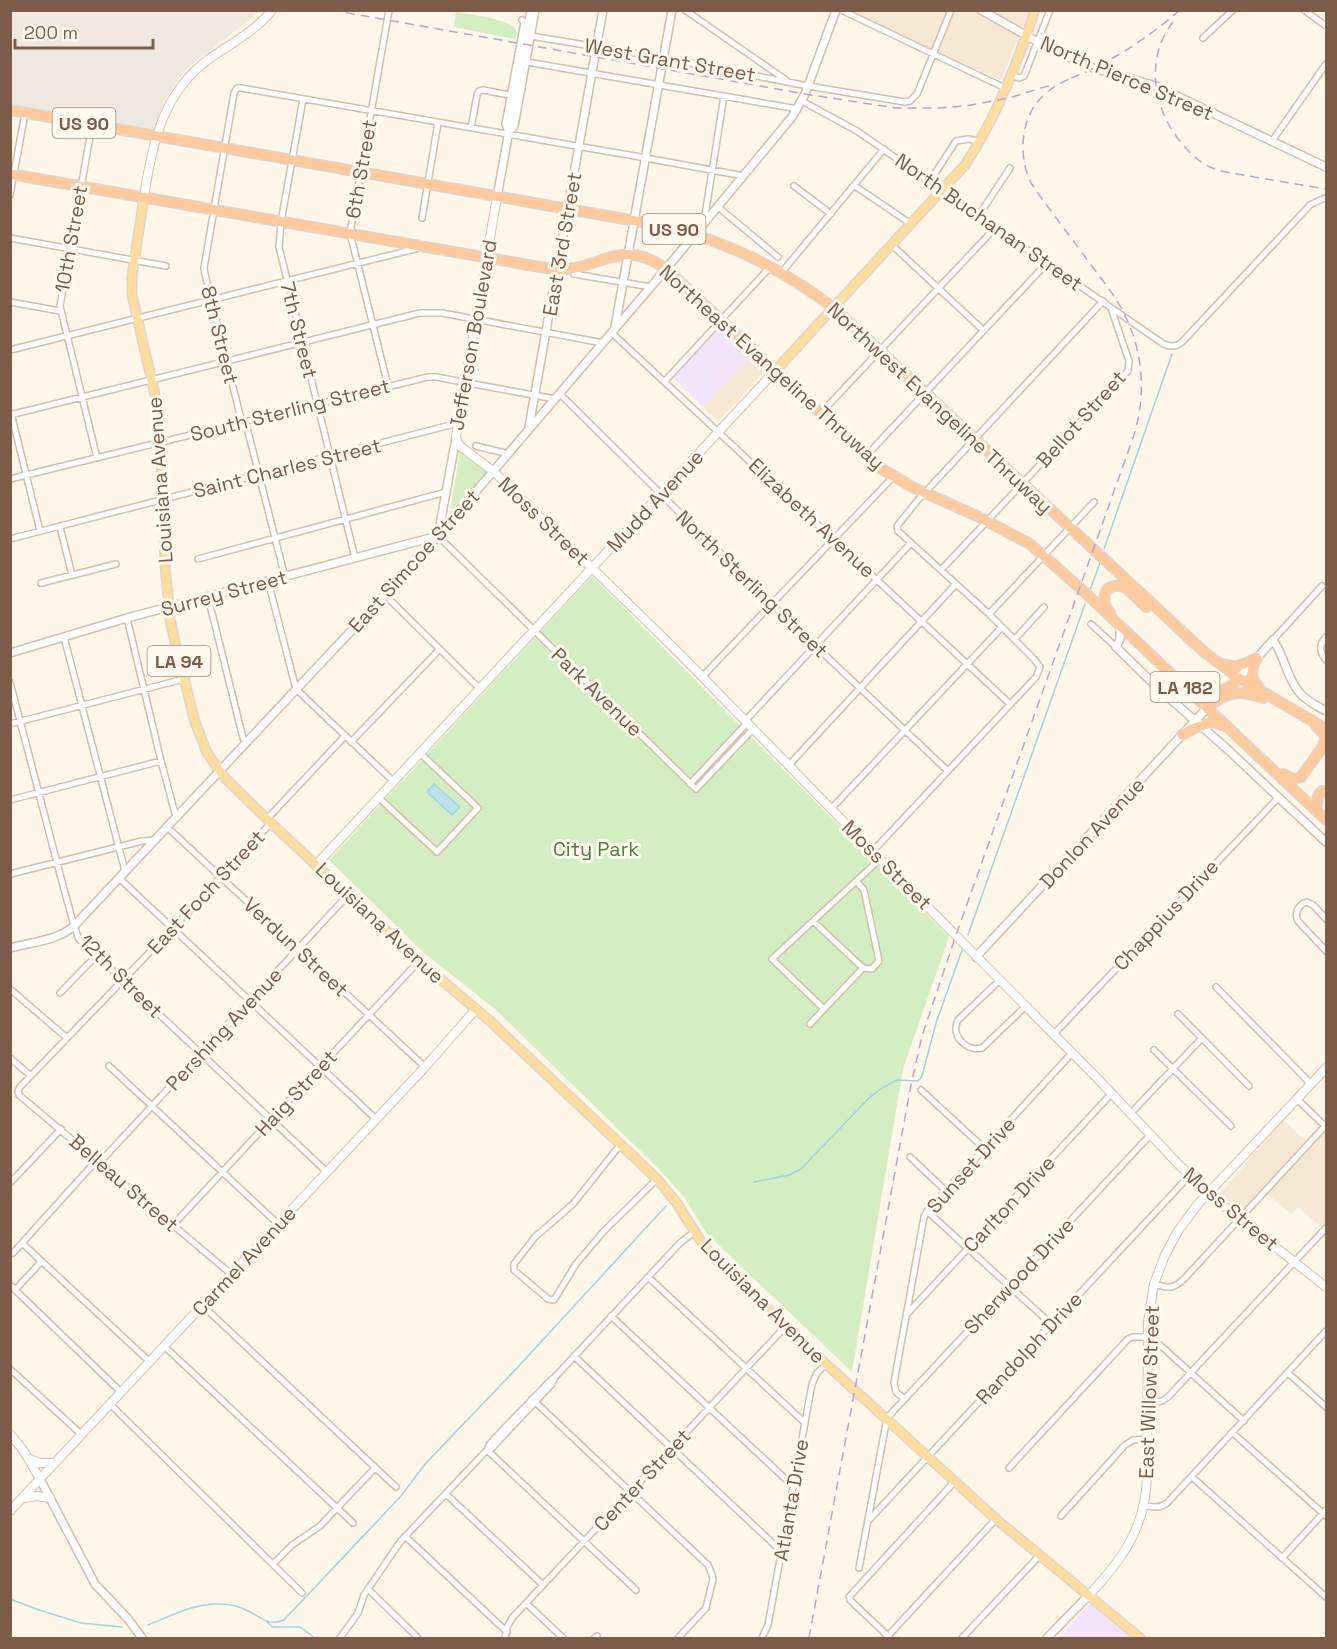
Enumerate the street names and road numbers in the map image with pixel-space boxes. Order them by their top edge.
street label: North Pierce Street [1036,30,1218,126]
street label: West Grant Street [583,32,757,88]
road number: US 90 [52,108,116,138]
street label: 6th Street [340,118,382,220]
street label: North Buchanan Street [890,147,1088,297]
street label: East 3rd Street [537,170,587,318]
street label: 10th Street [49,183,93,295]
road number: US 90 [642,214,706,244]
street label: Jefferson Boulevard [443,238,503,432]
street label: Northeast Evangeline Thruway [654,259,890,475]
street label: 7th Street [274,279,324,381]
street label: 8th Street [195,283,245,387]
street label: Northwest Evangeline Thruway [822,297,1058,519]
street label: Bellot Street [1030,365,1132,473]
street label: South Sterling Street [187,373,393,447]
street label: Louisiana Avenue [141,396,179,564]
street label: Saint Charles Street [190,432,384,504]
street label: Mudd Avenue [601,444,709,558]
street label: Elizabeth Avenue [743,452,881,584]
street label: Moss Street [493,471,595,571]
street label: East Simcoe Street [343,484,485,638]
street label: North Sterling Street [671,505,833,663]
street label: Surrey Street [158,564,290,622]
street label: Park Avenue [546,642,648,742]
road number: LA 94 [148,646,210,676]
road number: LA 182 [1150,672,1220,702]
street label: Donlon Avenue [1034,772,1150,894]
street label: Moss Street [836,814,938,916]
street label: East Foch Street [142,824,270,960]
street label: Chappius Drive [1108,854,1224,976]
street label: Louisiana Avenue [310,857,450,989]
street label: Verdun Street [238,892,354,1002]
street label: 12th Street [74,929,168,1023]
street label: Pershing Avenue [160,962,288,1096]
street label: Haig Street [249,1044,343,1142]
street label: Sunset Drive [921,1111,1021,1219]
street label: Belleau Street [64,1128,184,1238]
street label: Carlton Drive [957,1150,1061,1258]
street label: Moss Street [1178,1161,1284,1257]
street label: Carmel Avenue [186,1200,302,1322]
street label: Sherwood Drive [958,1212,1080,1340]
street label: Louisiana Avenue [695,1233,831,1369]
street label: Randolph Drive [970,1286,1088,1410]
street label: East Willow Street [1133,1305,1165,1479]
street label: Center Street [588,1423,696,1537]
street label: Atlanta Drive [767,1437,815,1563]

